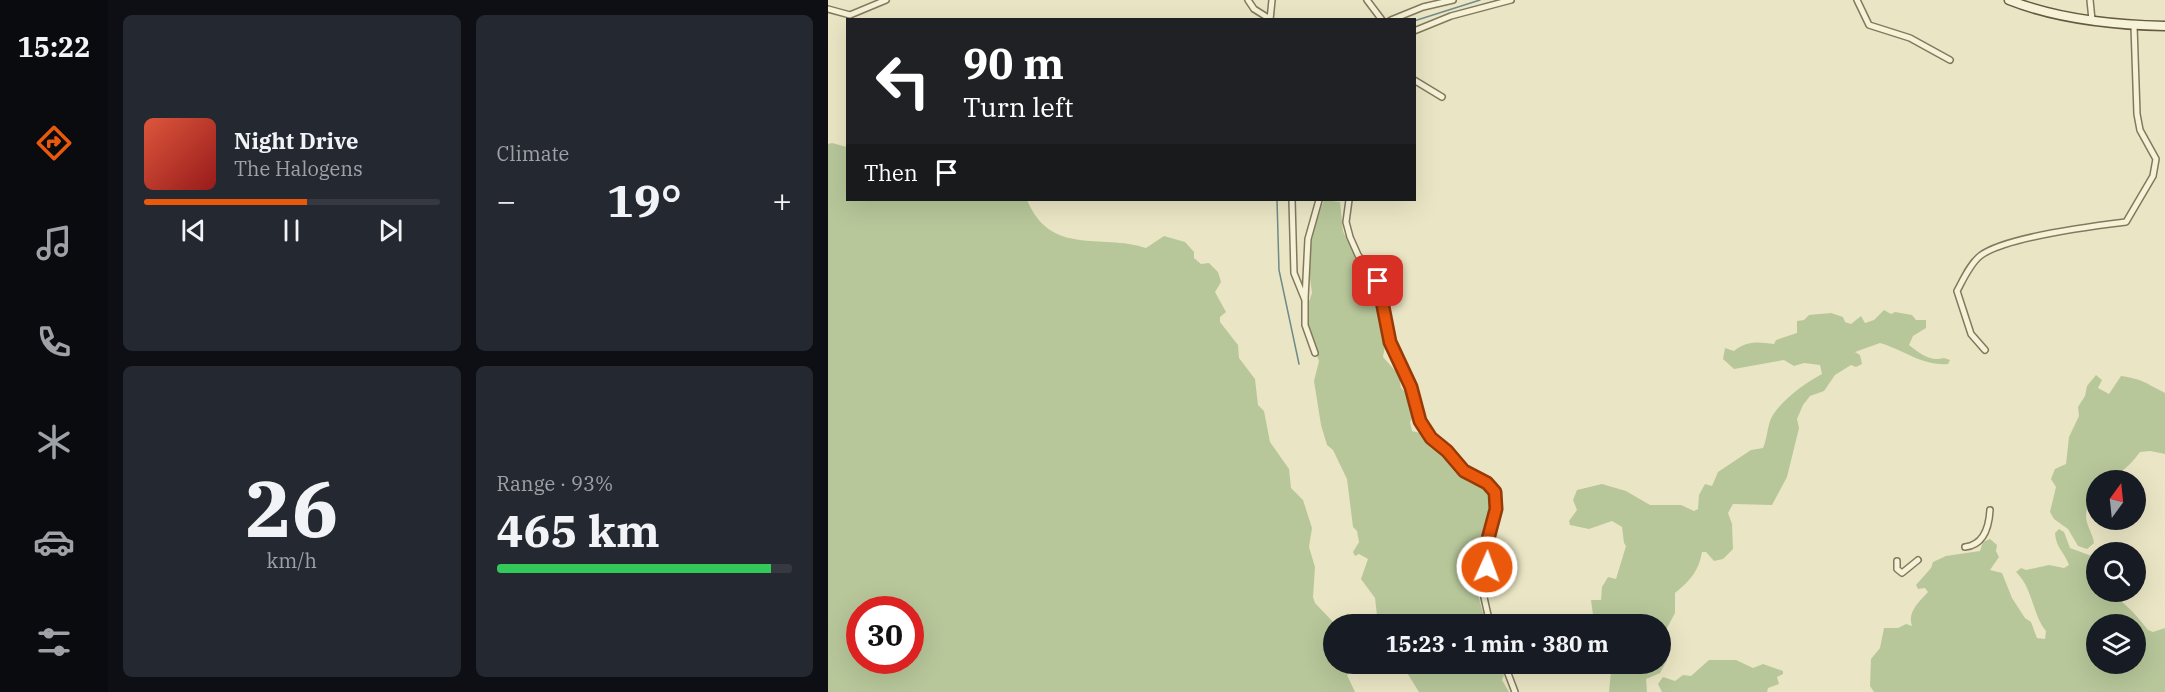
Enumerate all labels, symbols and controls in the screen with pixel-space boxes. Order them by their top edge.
text: 15:22 [18,29,90,64]
text: 90 m [963,36,1064,91]
icon: left [864,42,942,120]
text: Turn left [963,89,1074,124]
icon: directions [33,122,75,164]
text: Night Drive [234,126,359,155]
text: Climate [497,140,569,167]
text: The Halogens [234,155,363,182]
icon: arrive [930,156,963,189]
text: Then [864,158,918,187]
text: 19° [607,171,682,229]
text: − [497,179,516,222]
text: + [772,179,792,222]
icon: previous [177,214,210,247]
icon: pause [275,214,308,247]
icon: next [374,214,407,247]
icon: music [33,222,75,264]
pin [1352,255,1403,306]
icon: arrive [1361,264,1394,297]
icon: phone [33,321,75,363]
icon: climate [33,421,75,463]
text: 26 [245,457,339,558]
text: Range · 93% [497,470,613,497]
north arrow [2086,470,2146,530]
map controls [2086,470,2146,674]
text: 465 km [497,501,660,559]
icon: car [33,521,75,563]
position arrow [1455,535,1519,599]
button: search [2086,542,2146,602]
text: km/h [266,547,317,574]
speed limit sign: 30 [846,596,924,674]
button: layers [2086,614,2146,674]
icon: filters [33,621,75,663]
text: 15:23 · 1 min · 380 m [1385,629,1609,658]

